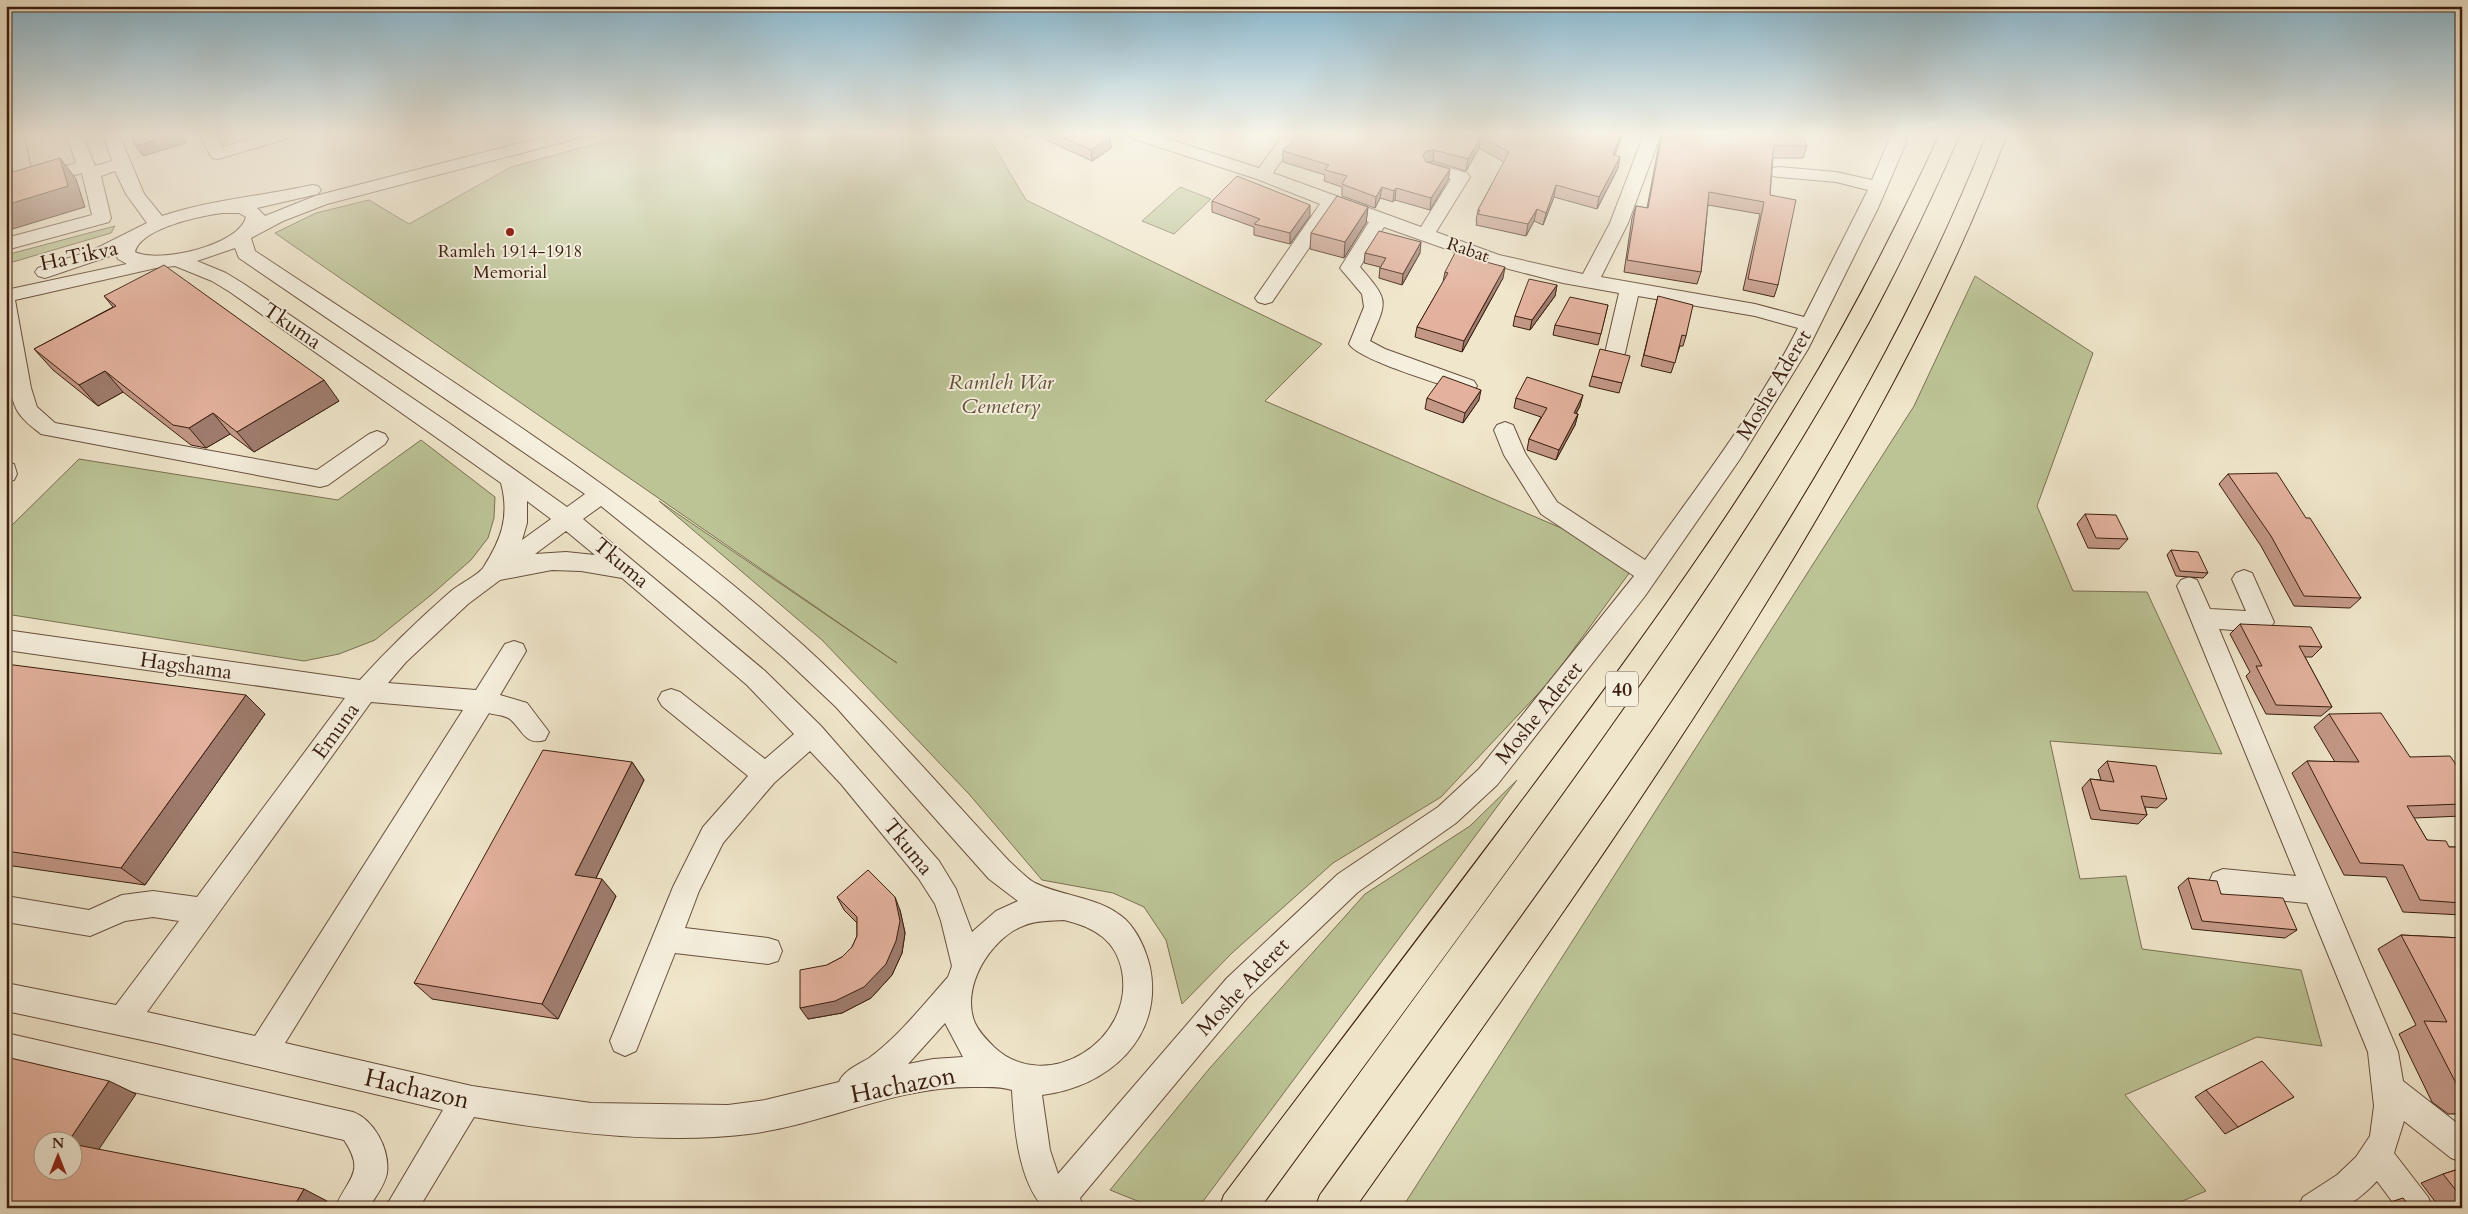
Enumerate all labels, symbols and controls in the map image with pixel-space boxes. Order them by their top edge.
marker: Ramleh 1914-1918 Memorial [504,226,516,238]
street label: Rabat [1443,231,1493,269]
street label: HaTikva [37,234,121,278]
place label: Ramleh 1914-1918 Memorial [438,239,582,285]
street label: Tkuma [257,296,327,356]
street label: Moshe Aderet [1730,324,1819,446]
park label: Ramleh War Cemetery [948,368,1055,421]
street label: Tkuma [587,531,655,595]
street label: Hagshama [138,645,234,687]
street label: Moshe Aderet [1489,655,1590,770]
road number: 40 [1606,672,1638,706]
street label: Emuna [306,697,366,765]
street label: Tkuma [876,813,940,881]
street label: Moshe Aderet [1190,931,1296,1042]
street label: Hachazon [847,1058,959,1112]
street label: Hachazon [361,1060,473,1118]
north arrow [32,1132,82,1182]
text: N [52,1134,64,1153]

